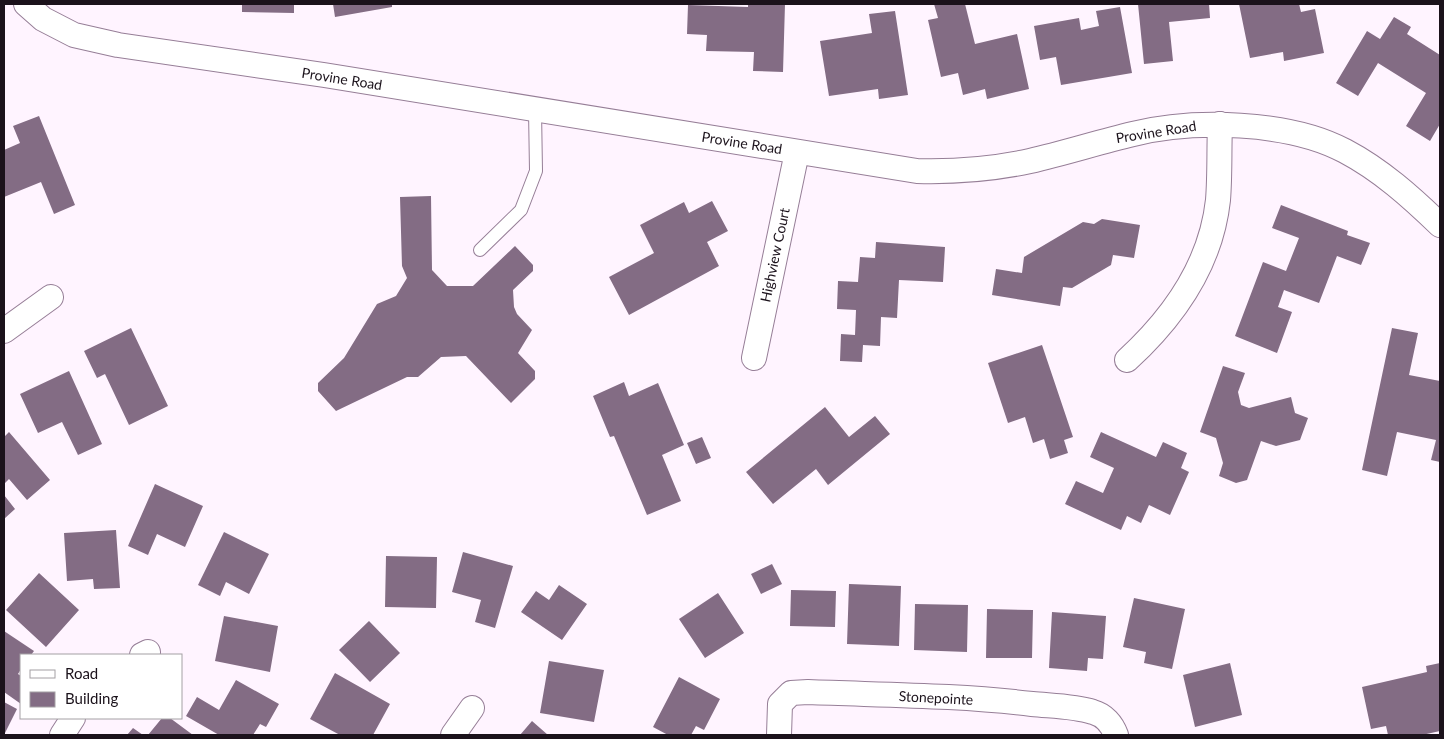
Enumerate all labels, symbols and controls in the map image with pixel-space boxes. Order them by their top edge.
street label: Provine Road [301,64,384,93]
street label: Provine Road [1114,117,1197,146]
street label: Provine Road [701,128,784,157]
street label: Highview Court [756,206,793,304]
legend [20,654,182,719]
text: Road [65,664,98,682]
street label: Stonepointe [898,687,974,708]
text: Building [65,689,118,707]

